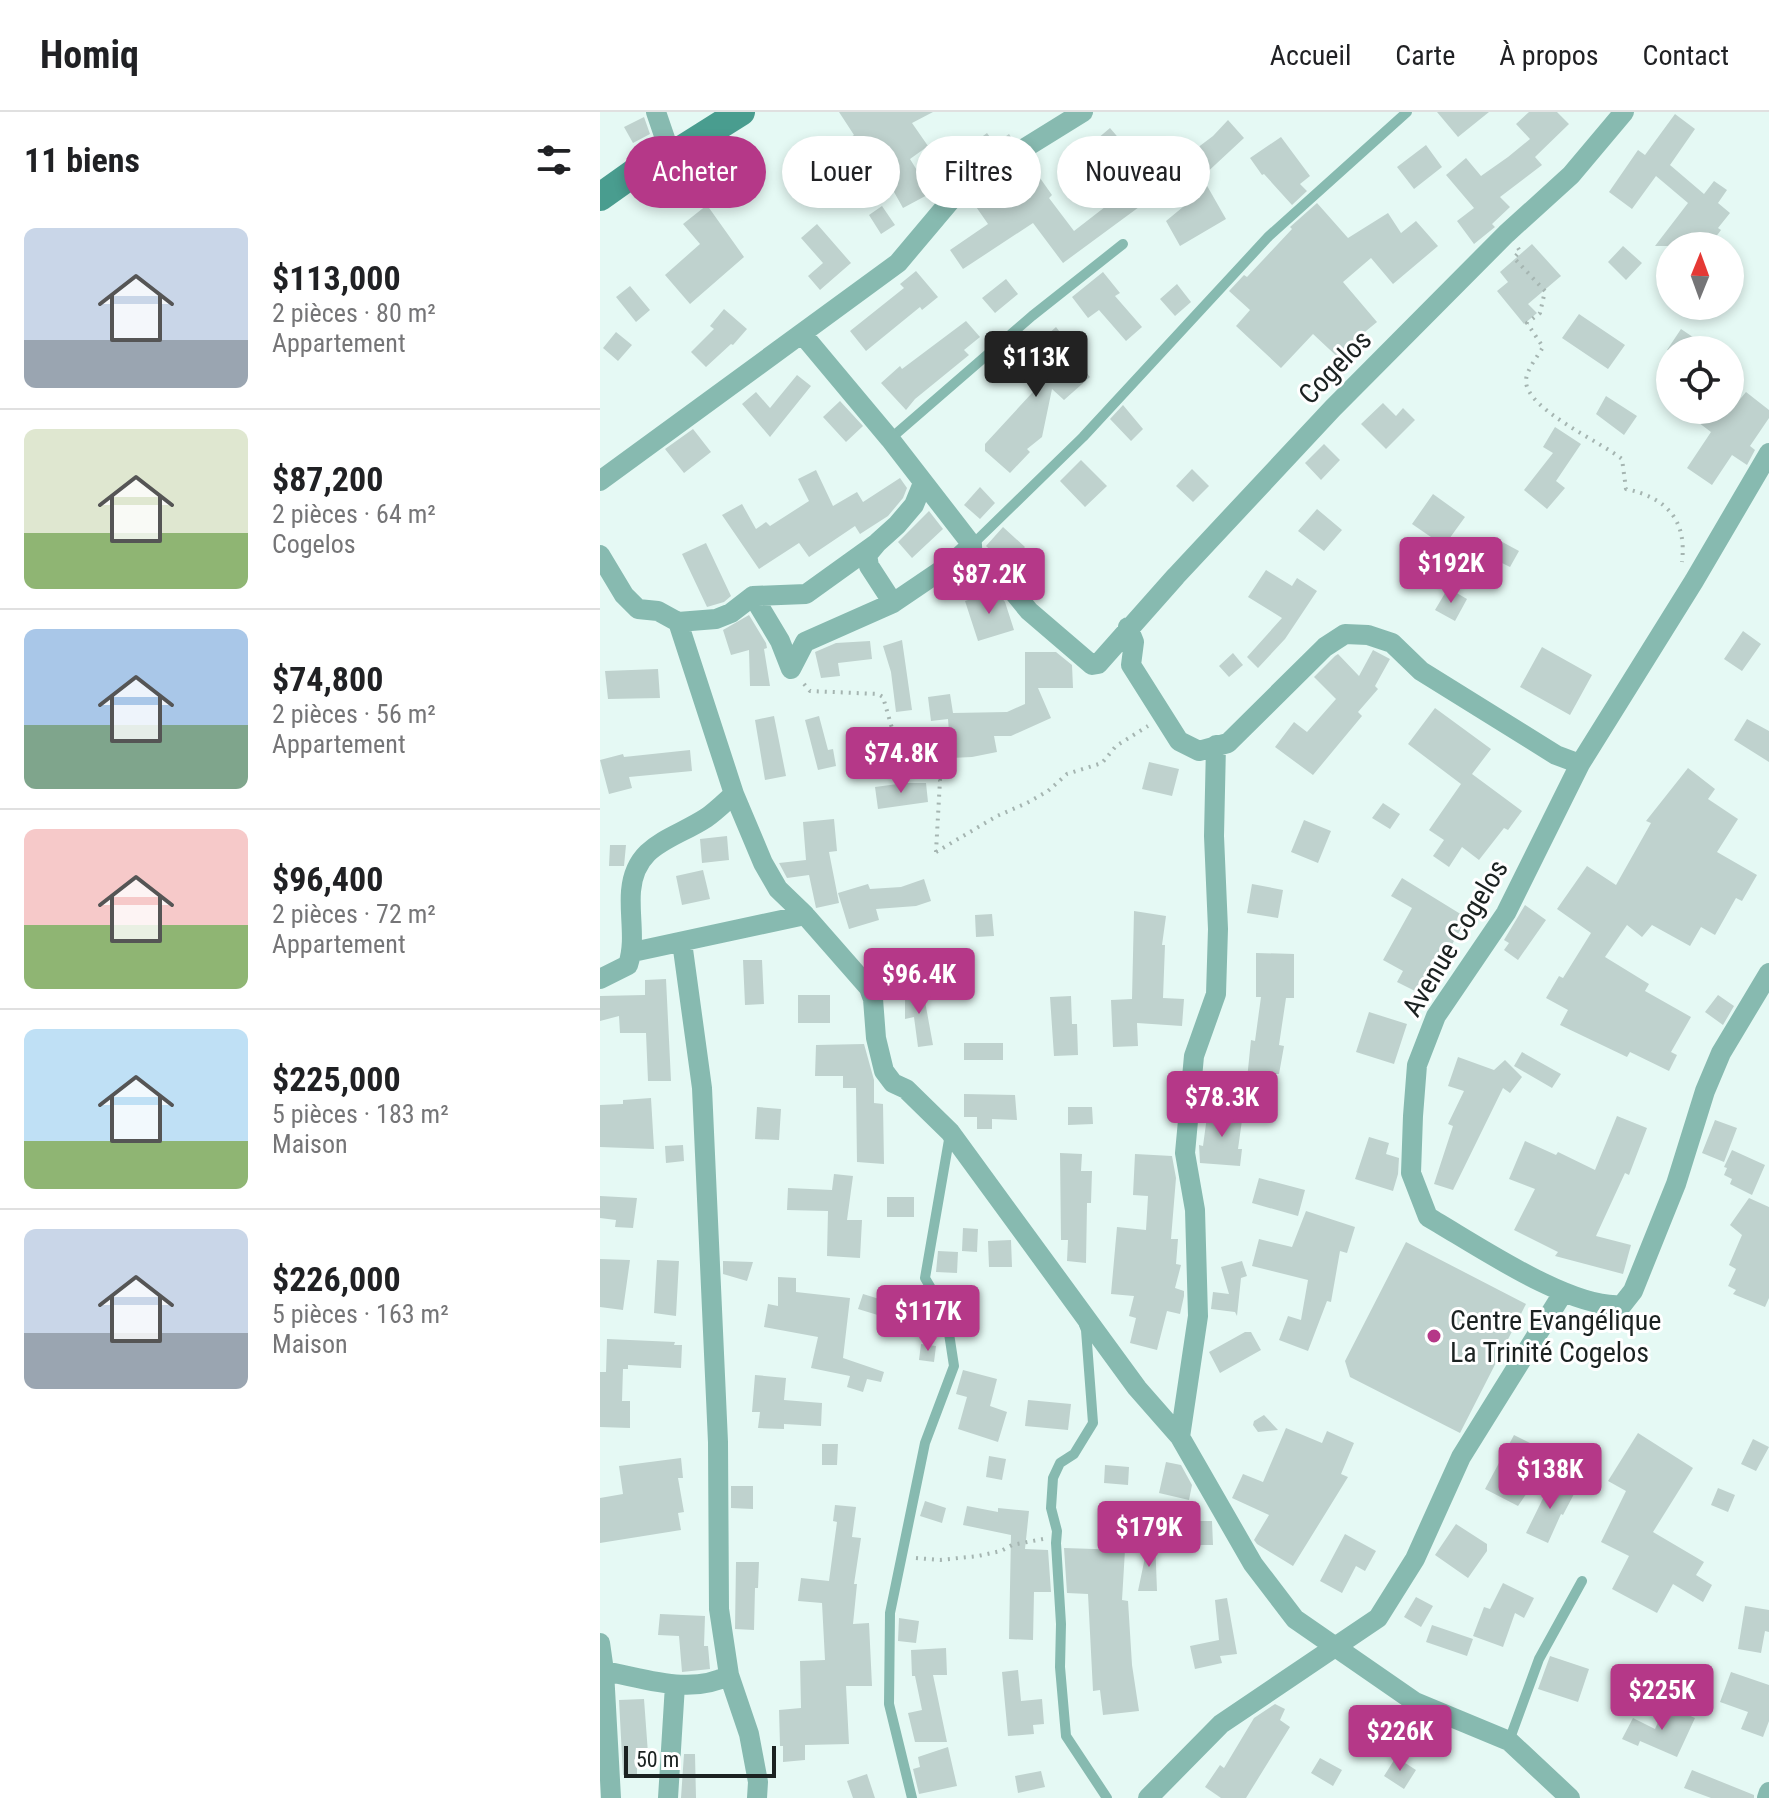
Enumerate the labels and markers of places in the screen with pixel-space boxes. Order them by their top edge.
pin: $113K [980,331,1092,399]
pin: $192K [1395,537,1507,605]
pin: $87.2K [924,548,1054,616]
pin: $74.8K [836,727,966,795]
pin: $96.4K [854,948,984,1016]
pin: $78.3K [1157,1071,1287,1139]
pin: $117K [872,1285,984,1353]
place label: Centre Evangélique La Trinité Cogelos [1450,1304,1661,1369]
marker: Centre Evangélique La Trinité Cogelos [1425,1327,1443,1345]
pin: $138K [1494,1443,1606,1511]
pin: $179K [1093,1501,1205,1569]
pin: $225K [1606,1664,1718,1732]
pin: $226K [1344,1705,1456,1773]

